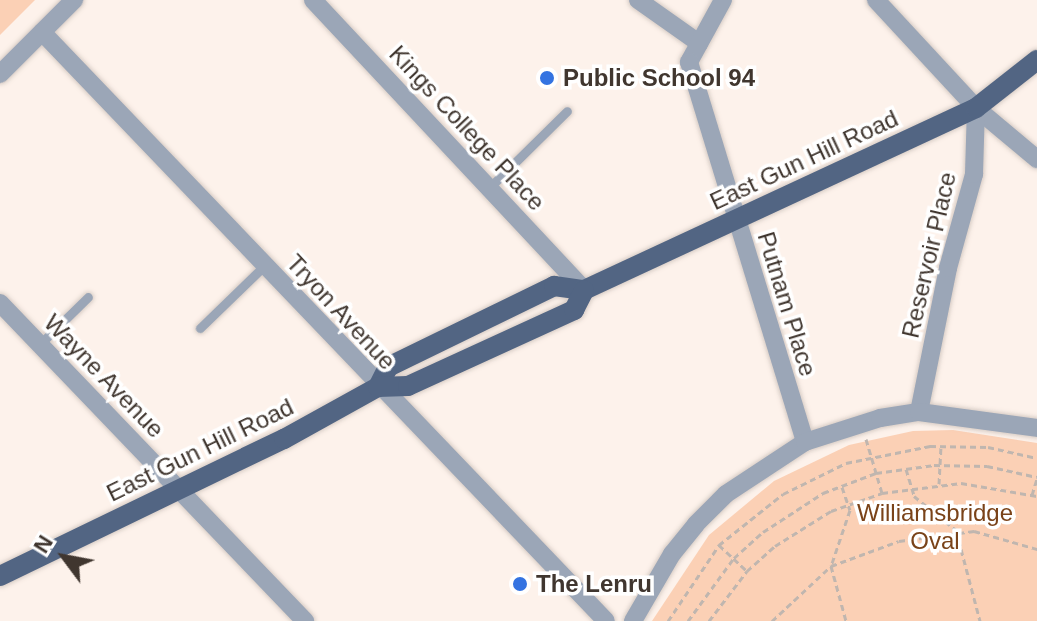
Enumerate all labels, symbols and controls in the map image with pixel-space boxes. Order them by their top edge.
street label: Kings College Place [383,40,551,216]
place label: Public School 94 [563,64,755,92]
marker: Public School 94 [538,69,556,87]
street label: East Gun Hill Road [705,104,903,216]
street label: Reservoir Place [896,169,962,341]
street label: Putnam Place [751,228,823,380]
street label: Tryon Avenue [280,248,402,376]
street label: Wayne Avenue [38,308,170,444]
street label: East Gun Hill Road [102,392,298,508]
park label: Williamsbridge Oval [857,499,1013,555]
north arrow [24,517,104,597]
text: N [28,531,58,557]
place label: The Lenru [536,570,652,598]
marker: The Lenru [511,575,529,593]

